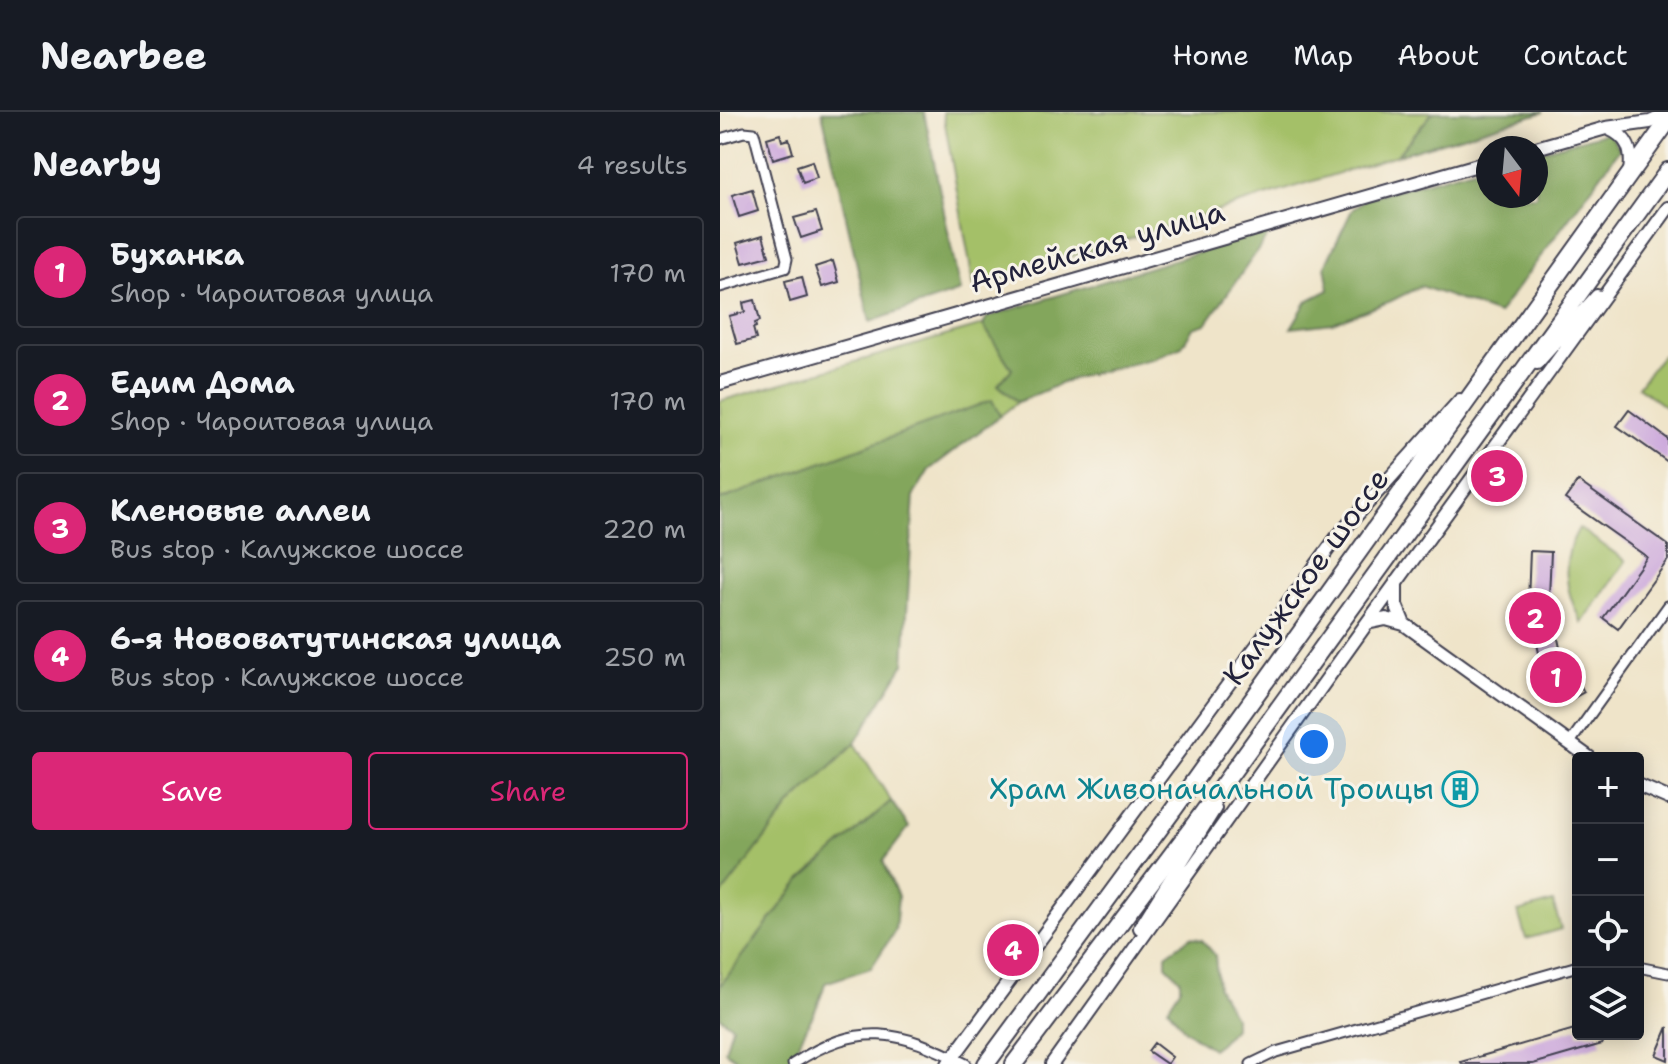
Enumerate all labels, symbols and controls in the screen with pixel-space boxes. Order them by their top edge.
text: Nearbee [40,30,207,81]
text: Home [1172,36,1249,74]
text: Map [1293,36,1353,74]
text: About [1397,36,1479,74]
text: Contact [1523,36,1628,74]
north arrow [1476,136,1548,208]
text: Nearby [32,141,162,187]
text: 4 results [576,147,688,182]
street label: Армейская улица [964,190,1230,303]
text: Буханка [110,234,244,275]
text: 1 [54,255,66,290]
text: 170 m [609,255,686,290]
text: Shop · Чароитовая улица [110,275,433,310]
text: Едим Дома [110,362,295,403]
text: 2 [51,383,69,418]
text: 170 m [609,383,686,418]
text: Shop · Чароитовая улица [110,403,433,438]
pin: 3 [1471,446,1523,506]
street label: Калужское шоссе [1213,460,1398,693]
text: Кленовые аллеи [110,490,371,531]
text: 3 [51,511,69,546]
text: 220 m [602,511,686,546]
text: Bus stop · Калужское шоссе [110,531,464,566]
pin: 2 [1509,588,1561,648]
text: 6-я Нововатутинская улица [110,618,561,659]
text: 4 [51,639,69,674]
text: 250 m [603,639,686,674]
pin: 1 [1530,647,1582,707]
text: Bus stop · Калужское шоссе [110,659,464,694]
your location [1294,724,1334,764]
button: Save [32,752,352,830]
button: Share [368,752,688,830]
map controls [1572,752,1644,1040]
button: + [1572,752,1644,824]
place label: Храм Живоначальной Троицы [989,768,1434,809]
building icon: Храм Живоначальной Троицы [1441,770,1479,808]
button: − [1572,824,1644,896]
button: locate [1572,896,1644,968]
pin: 4 [987,920,1039,980]
button: layers [1572,968,1644,1040]

